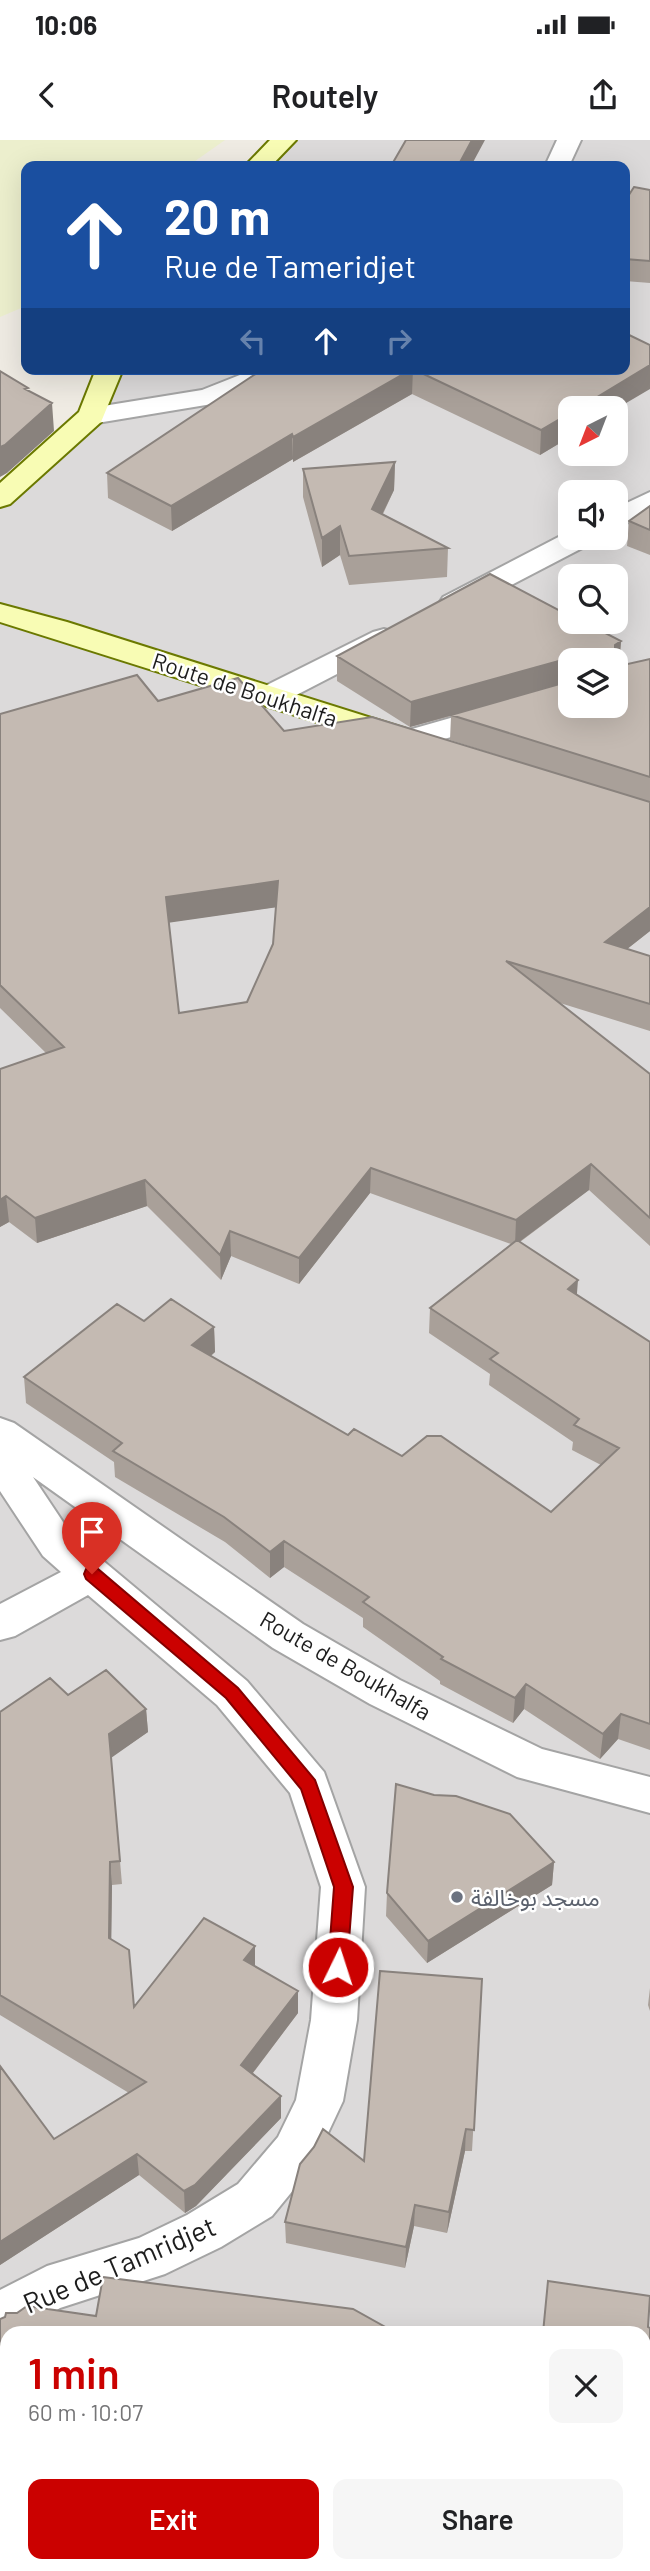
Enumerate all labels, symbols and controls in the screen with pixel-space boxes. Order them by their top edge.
text: 10:06 [35,9,97,40]
icon: back [28,76,66,114]
text: Routely [272,76,378,114]
icon: share [584,76,622,114]
text: 20 m [164,186,270,245]
icon: ahead [49,189,140,280]
text: Rue de Tameridjet [164,246,416,284]
icon: left [234,322,272,360]
icon: ahead [307,322,345,360]
icon: right [380,322,418,360]
north arrow [558,396,628,466]
map controls [558,396,628,718]
button: sound [558,480,628,550]
button: search [558,564,628,634]
street label: Route de Boukhalfa [149,646,341,732]
button: layers [558,648,628,718]
pin [62,1502,122,1574]
icon: arrive [73,1513,111,1551]
street label: Route de Boukhalfa [255,1605,437,1725]
place label: مسجد بوخالفة [471,1883,600,1912]
marker: مسجد بوخالفة [449,1889,465,1905]
position arrow [301,1930,375,2004]
street label: Rue de Tamridjet [18,2208,220,2320]
text: 1 min [28,2347,120,2397]
button: close [549,2349,623,2423]
text: 60 m · 10:07 [28,2398,143,2426]
button: Exit [28,2479,319,2559]
button: Share [333,2479,623,2559]

